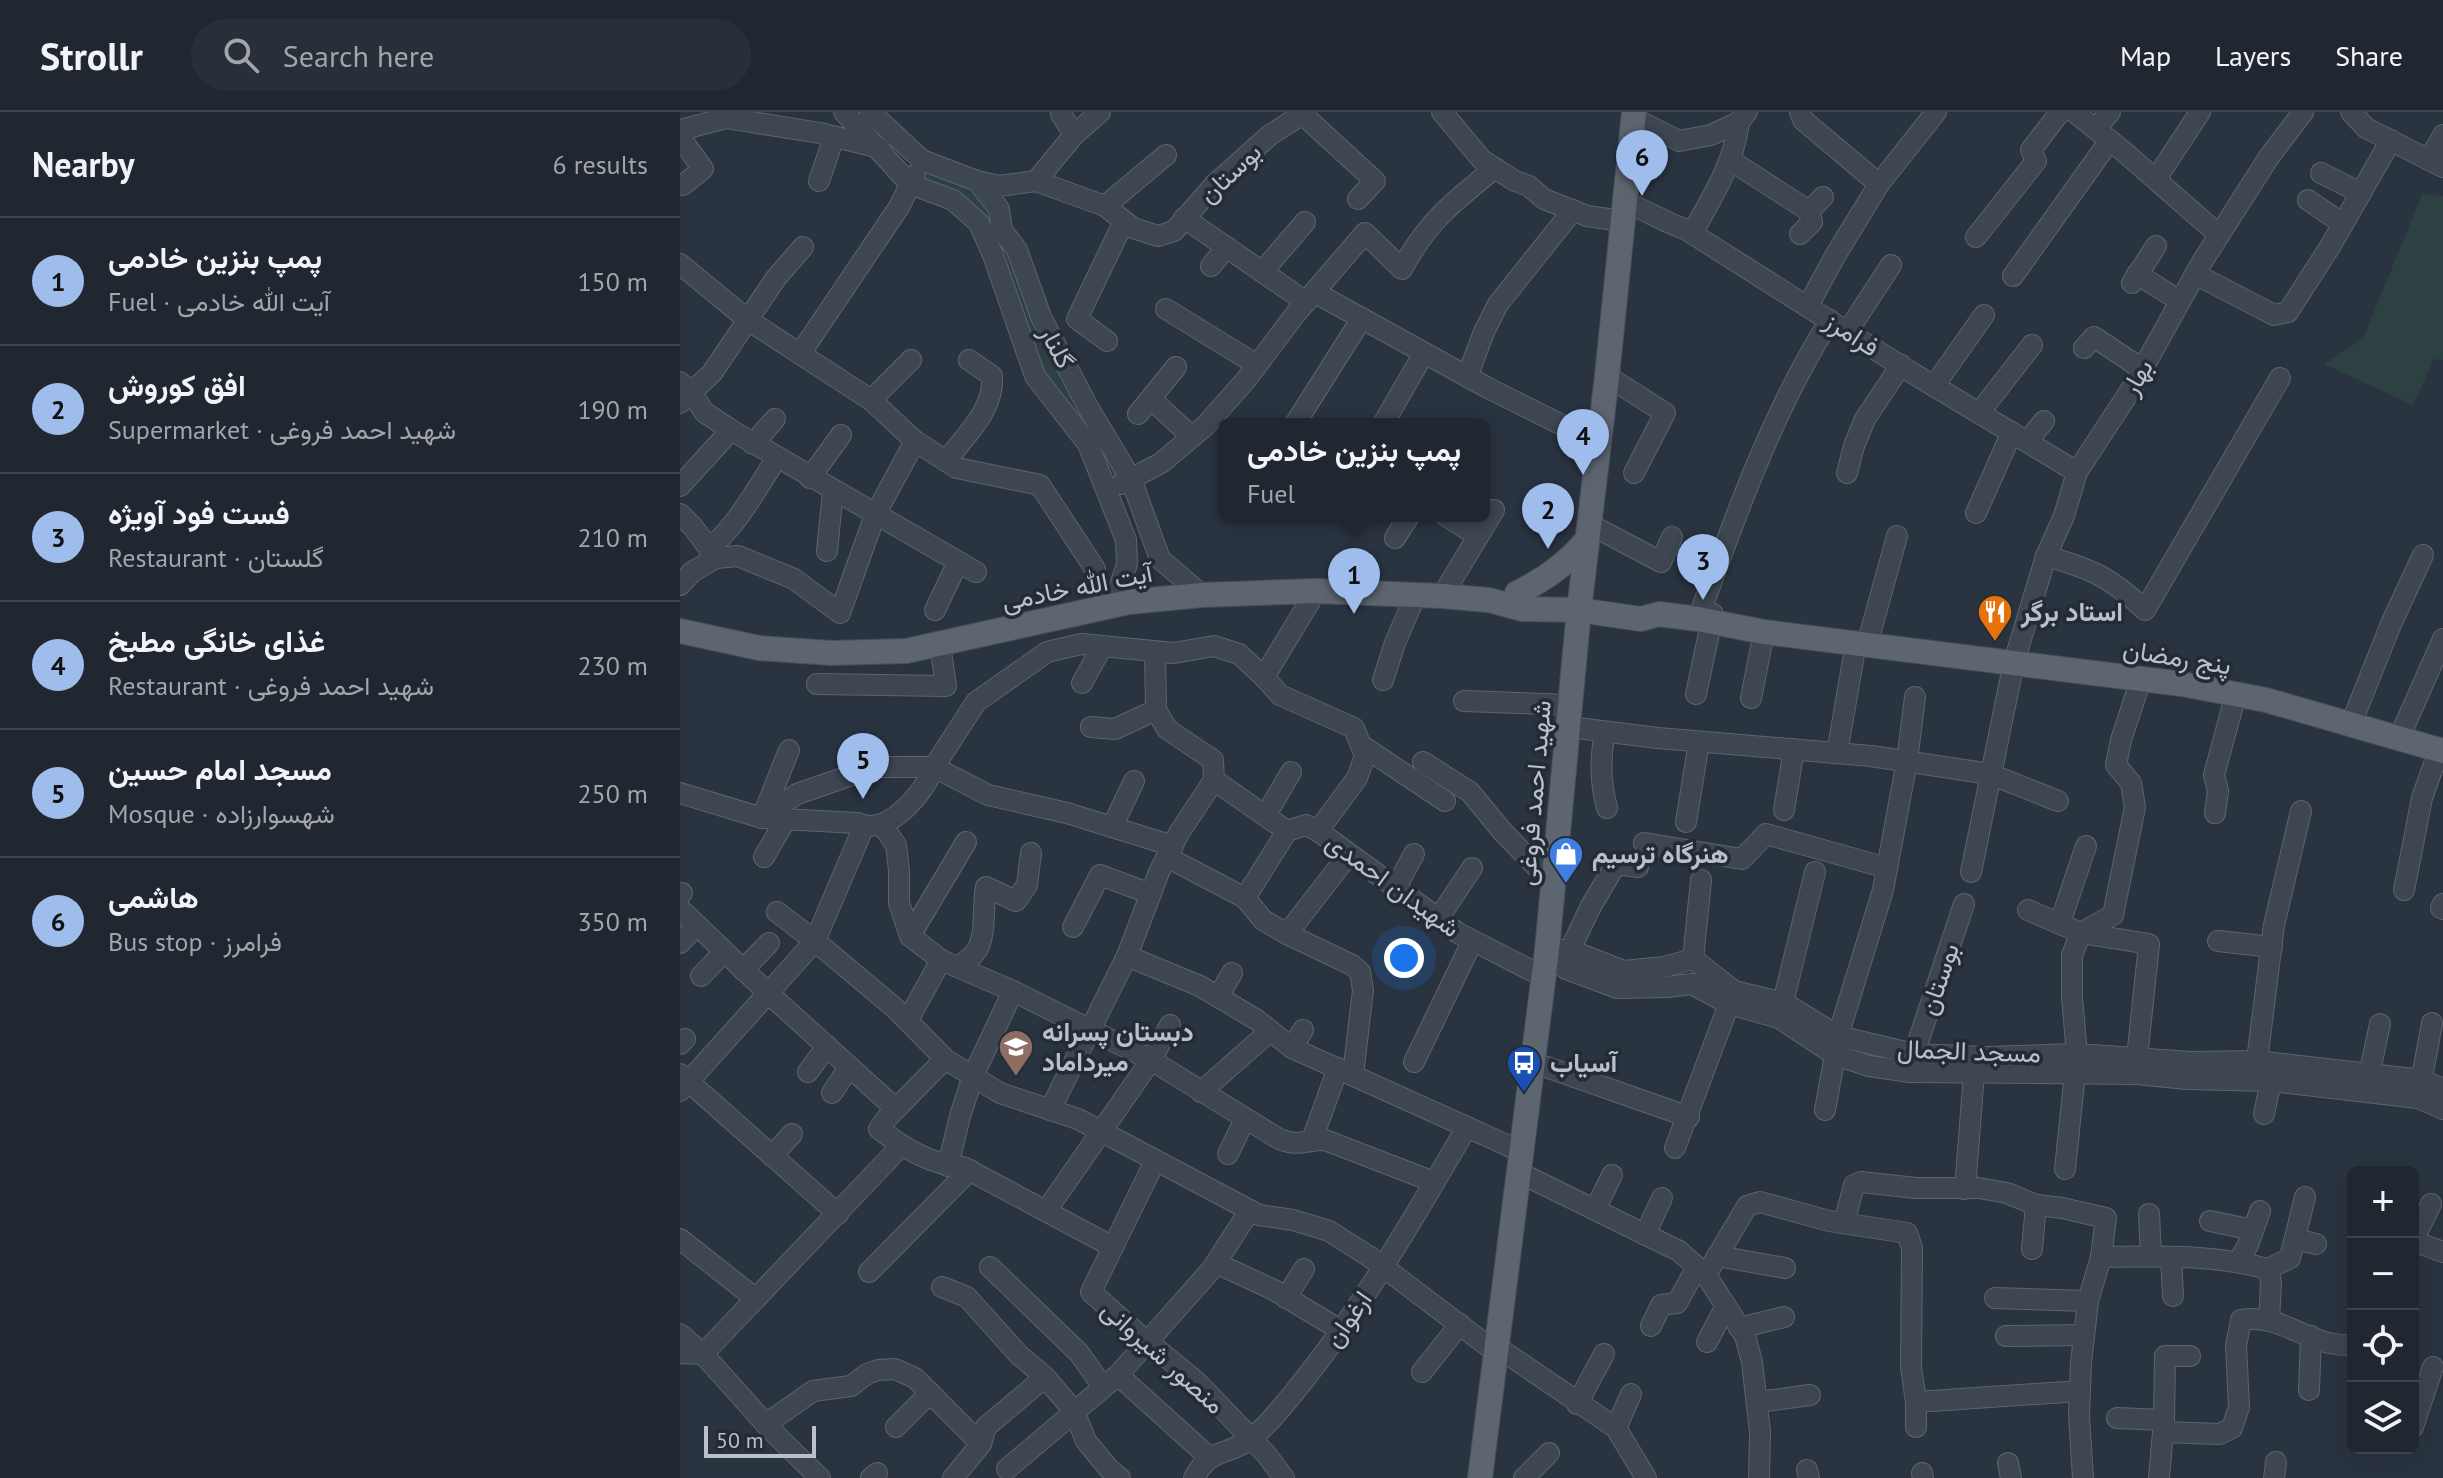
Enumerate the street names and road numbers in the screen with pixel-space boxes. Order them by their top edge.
street label: بوستان [1191,135,1268,210]
street label: فرامرز [1818,303,1886,363]
street label: گلنار [1032,319,1082,374]
street label: بهار [2113,353,2160,402]
street label: آیت الله خادمی [999,555,1157,617]
street label: پنج رمضان [2120,632,2234,683]
street label: شهید احمد فروغی [1509,699,1558,887]
street label: شهیدان احمدی [1320,825,1467,944]
street label: بوستان [1911,938,1966,1019]
street label: مسجد الجمال [1897,1031,2041,1070]
street label: ارغوان [1316,1284,1379,1353]
street label: منصور شیروانی [1095,1293,1232,1421]

